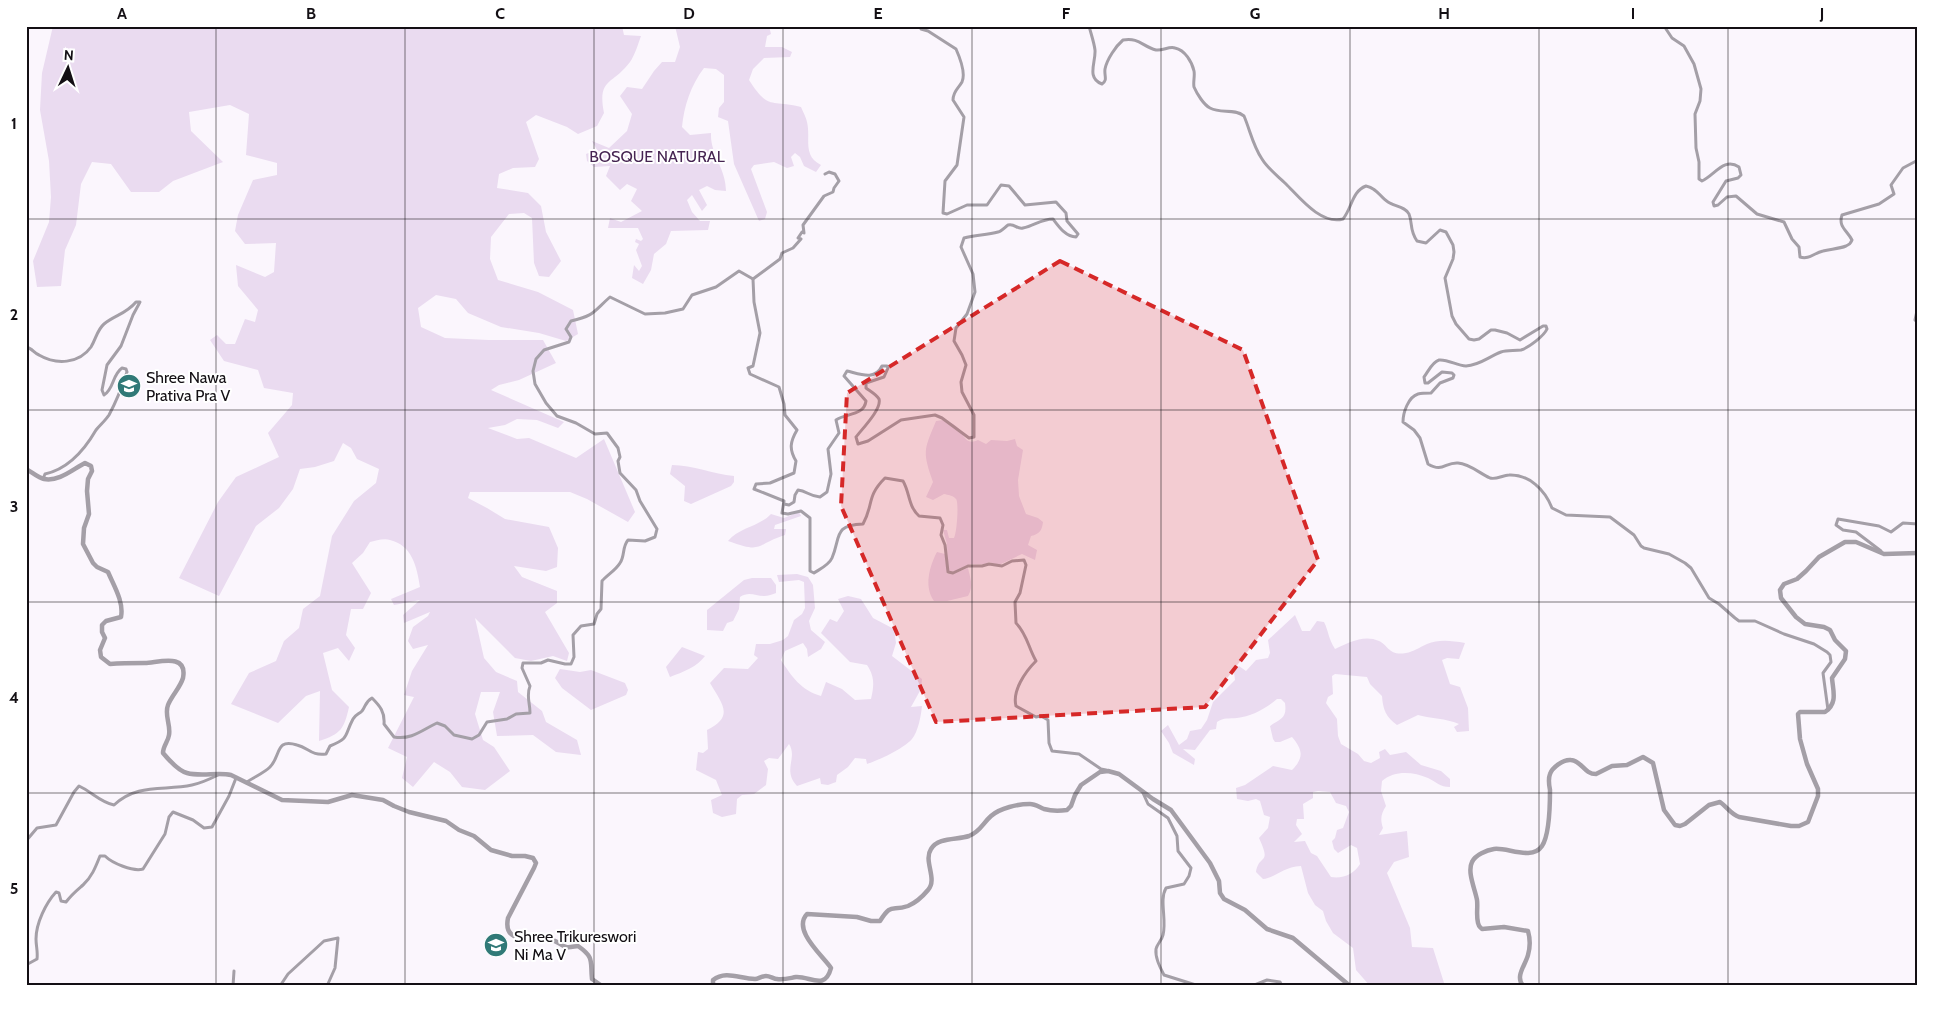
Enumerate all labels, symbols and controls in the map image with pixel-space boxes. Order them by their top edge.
text: A [117,4,127,23]
text: B [306,4,316,23]
text: C [495,4,505,23]
text: D [683,4,695,23]
text: E [873,4,883,23]
text: F [1062,4,1071,23]
text: G [1250,4,1260,23]
text: H [1438,4,1450,23]
text: I [1631,4,1635,23]
text: J [1819,4,1824,23]
north arrow [42,42,92,92]
text: N [63,46,74,64]
text: 1 [11,114,17,133]
park label: BOSQUE NATURAL [589,147,725,166]
text: 2 [10,305,18,324]
place label: Shree Nawa Prativa Pra V [146,368,231,405]
school or university icon: Shree Nawa Prativa Pra V [116,373,142,399]
text: 3 [10,497,18,516]
text: 4 [9,688,19,707]
text: 5 [10,879,18,898]
place label: Shree Trikureswori Ni Ma V [514,927,636,964]
school or university icon: Shree Trikureswori Ni Ma V [483,932,509,958]

